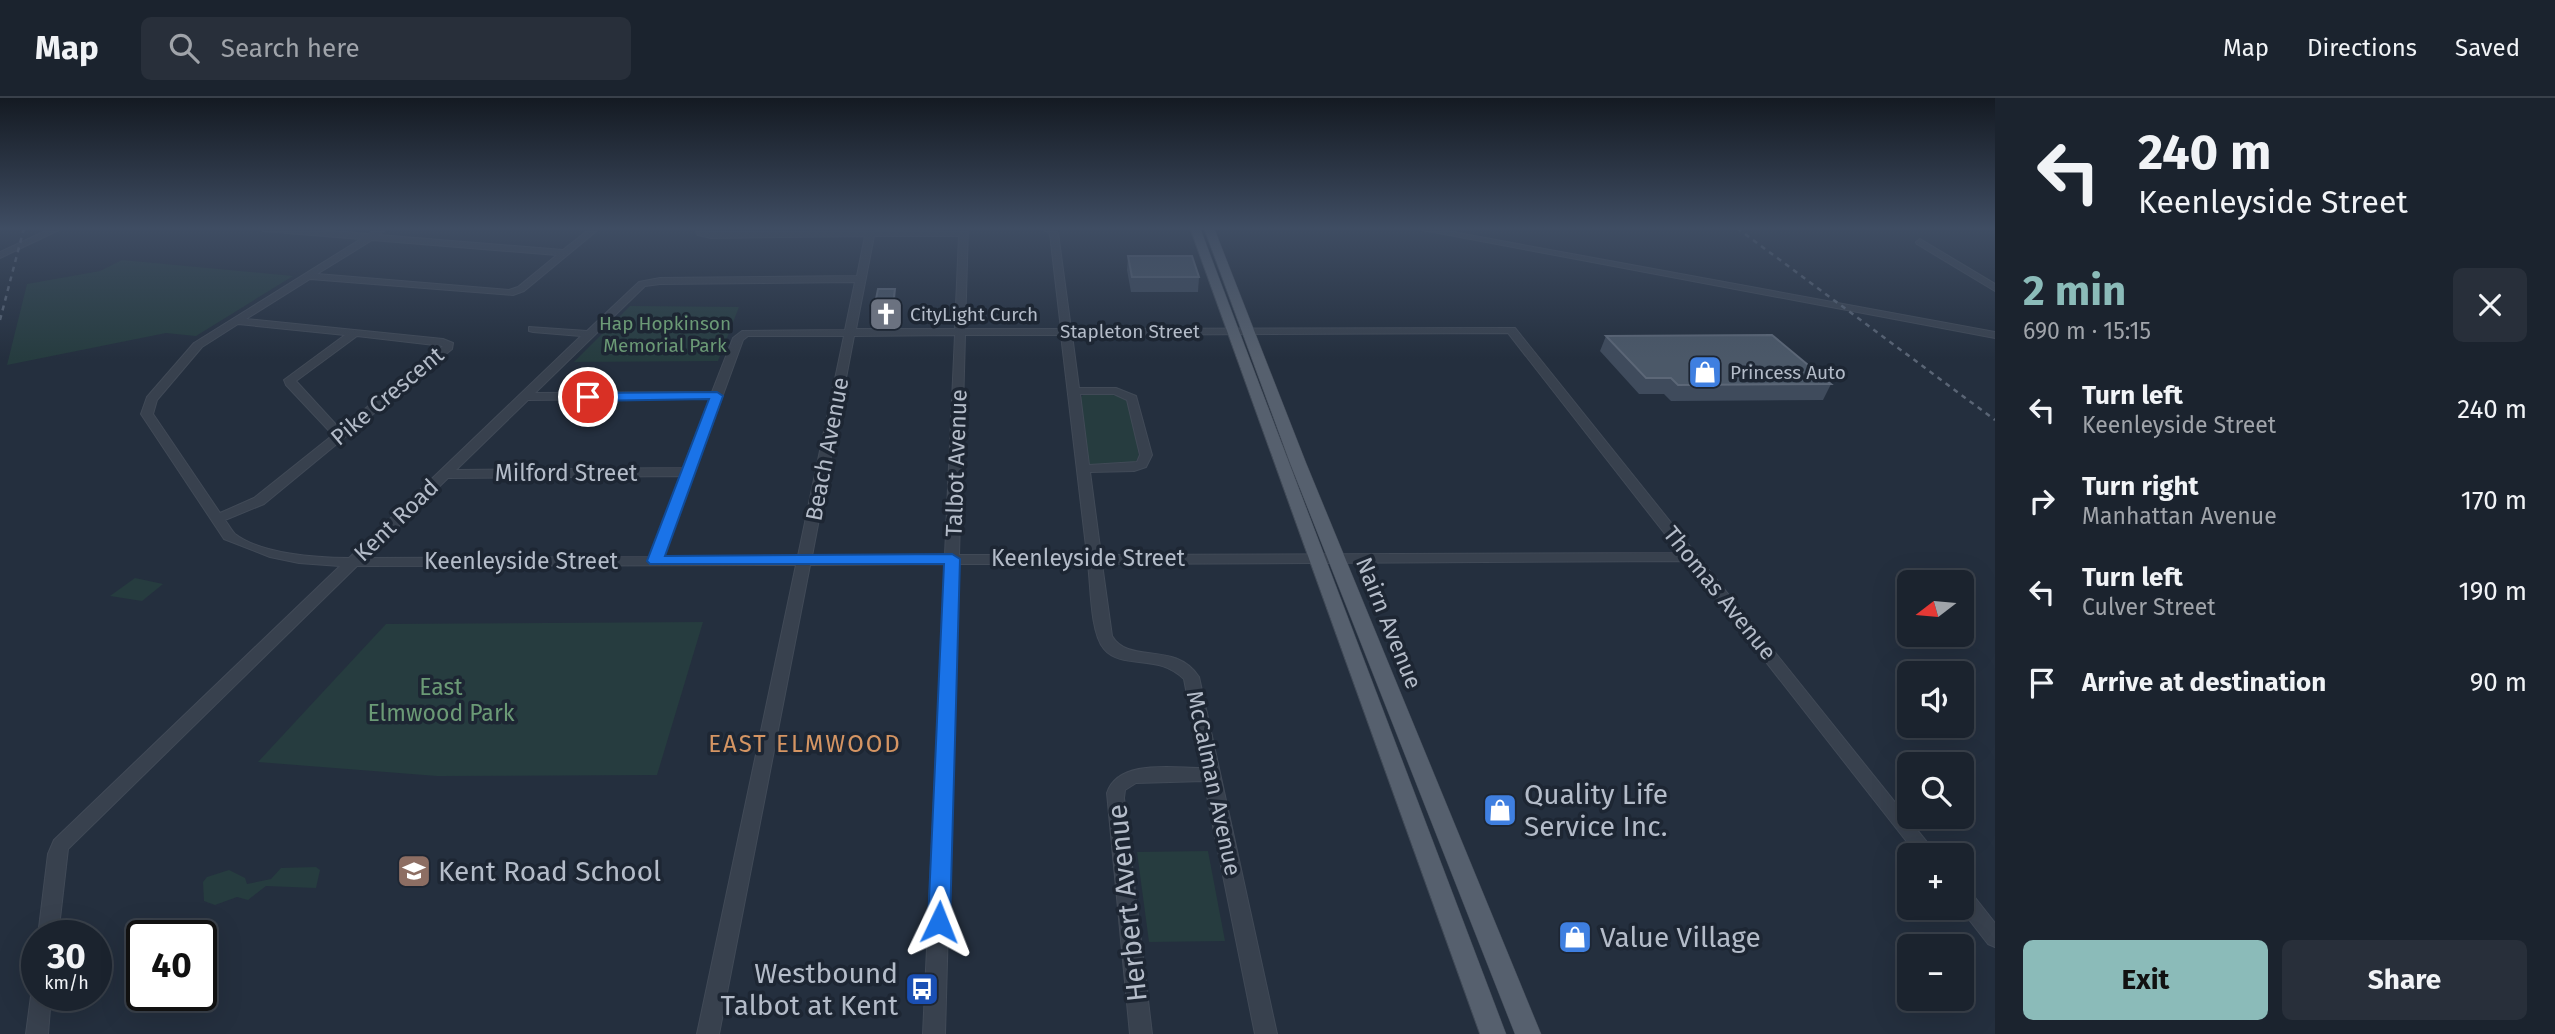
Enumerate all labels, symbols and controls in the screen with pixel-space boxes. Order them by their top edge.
search box [141,17,631,80]
text: Map [35,28,99,68]
icon: search [165,29,203,67]
text: Search here [221,33,360,64]
text: Map [2223,34,2269,62]
text: Directions [2307,34,2417,62]
text: Saved [2455,34,2520,62]
text: 240 m [2138,123,2271,182]
icon: left [2023,126,2114,217]
text: Keenleyside Street [2138,183,2408,221]
text: 2 min [2023,266,2126,316]
button: close [2453,268,2527,342]
church icon: CityLight Curch [867,295,905,333]
place label: CityLight Curch [910,303,1038,326]
park label: Hap Hopkinson Memorial Park [599,312,731,357]
text: 690 m · 15:15 [2023,317,2151,345]
street label: Stapleton Street [1060,320,1200,343]
street label: Pike Crescent [325,340,450,451]
shop icon: Princess Auto [1686,353,1724,391]
place label: Princess Auto [1730,361,1846,384]
pin [558,367,618,427]
street label: Beach Avenue [799,375,855,523]
icon: arrive [569,378,607,416]
text: Turn left [2082,380,2183,411]
street label: Talbot Avenue [939,389,973,537]
icon: left [2023,391,2061,429]
text: 240 m [2457,394,2527,425]
text: Keenleyside Street [2082,411,2276,439]
street label: Milford Street [495,459,638,487]
text: Turn right [2082,471,2199,502]
street label: Kent Road [348,473,444,567]
icon: right [2023,482,2061,520]
text: 170 m [2461,485,2527,516]
text: Manhattan Avenue [2082,502,2277,530]
street label: Thomas Avenue [1658,520,1782,666]
street label: Keenleyside Street [991,544,1186,572]
street label: Keenleyside Street [424,547,619,575]
street label: Nairn Avenue [1350,553,1428,693]
text: Turn left [2082,562,2183,593]
north arrow [1897,570,1974,648]
map controls [1897,570,1974,1011]
icon: left [2023,573,2061,611]
text: 190 m [2458,576,2527,607]
text: Culver Street [2082,593,2216,621]
button: sound [1897,661,1974,738]
icon: arrive [2023,664,2061,702]
text: Arrive at destination [2082,667,2326,698]
text: 90 m [2470,667,2527,698]
park label: East Elmwood Park [367,673,515,727]
street label: McCalman Avenue [1181,688,1247,878]
district label: EAST ELMWOOD [708,730,902,758]
button: search [1897,752,1974,829]
place label: Quality Life Service Inc. [1524,778,1668,843]
shop icon: Quality Life Service Inc. [1481,791,1519,829]
street label: Herbert Avenue [1100,803,1154,1003]
button: + [1897,843,1974,920]
school or university icon: Kent Road School [395,852,433,890]
place label: Kent Road School [438,855,661,888]
position arrow [902,885,976,959]
shop icon: Value Village [1556,918,1594,956]
speed limit sign: 40 [126,920,217,1011]
place label: Value Village [1600,921,1761,954]
button: − [1897,934,1974,1011]
text: 30 [47,935,86,977]
button: Exit [2023,940,2268,1020]
button: Share [2282,940,2527,1020]
place label: Westbound Talbot at Kent [721,957,899,1022]
bus stop icon: Westbound Talbot at Kent [903,970,941,1008]
text: km/h [44,972,89,994]

